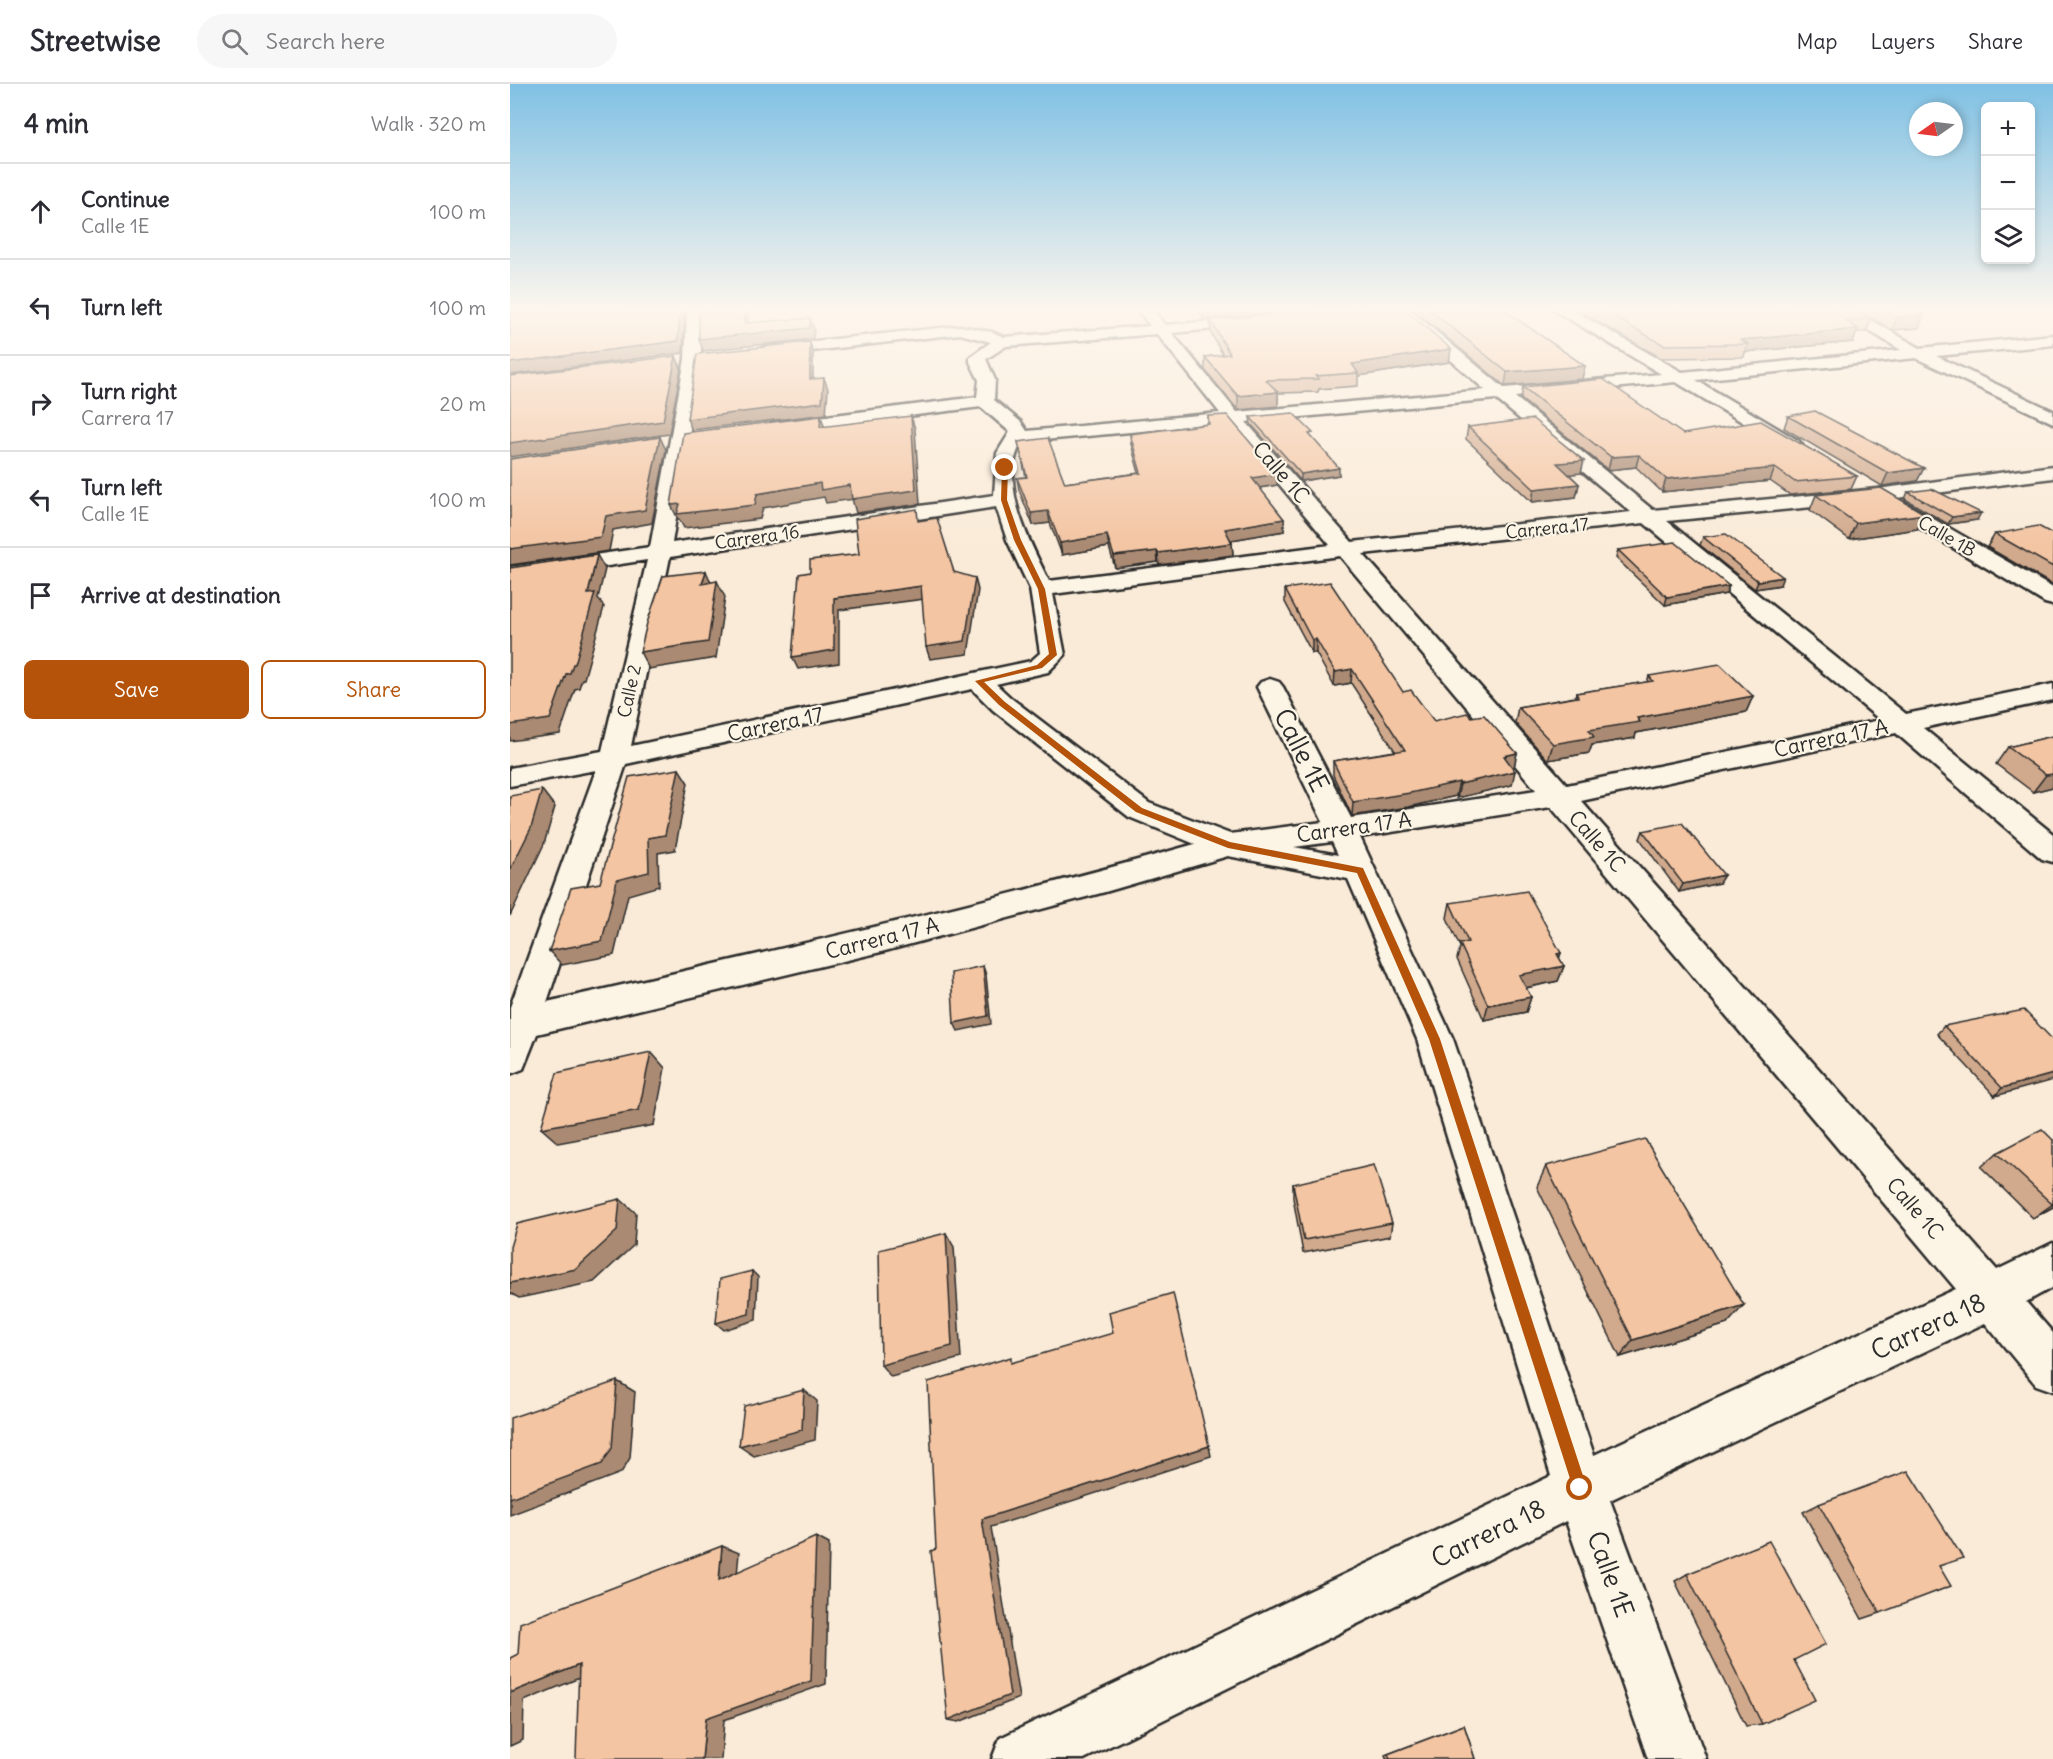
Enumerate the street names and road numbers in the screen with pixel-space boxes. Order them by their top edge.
street label: Calle 1C [1247,435,1315,509]
street label: Calle 1B [1914,510,1980,562]
street label: Carrera 17 [1504,512,1590,544]
street label: Carrera 16 [713,520,801,554]
street label: Calle 2 [612,662,646,720]
street label: Carrera 17 [725,701,825,747]
street label: Calle 1E [1267,703,1337,797]
street label: Carrera 17 A [1772,713,1890,763]
street label: Calle 1C [1563,804,1631,878]
street label: Carrera 17 A [1295,806,1413,848]
street label: Carrera 17 A [823,911,941,965]
street label: Calle 1C [1881,1171,1949,1245]
street label: Carrera 18 [1865,1285,1991,1367]
street label: Carrera 18 [1426,1491,1550,1575]
street label: Calle 1E [1580,1526,1642,1622]

